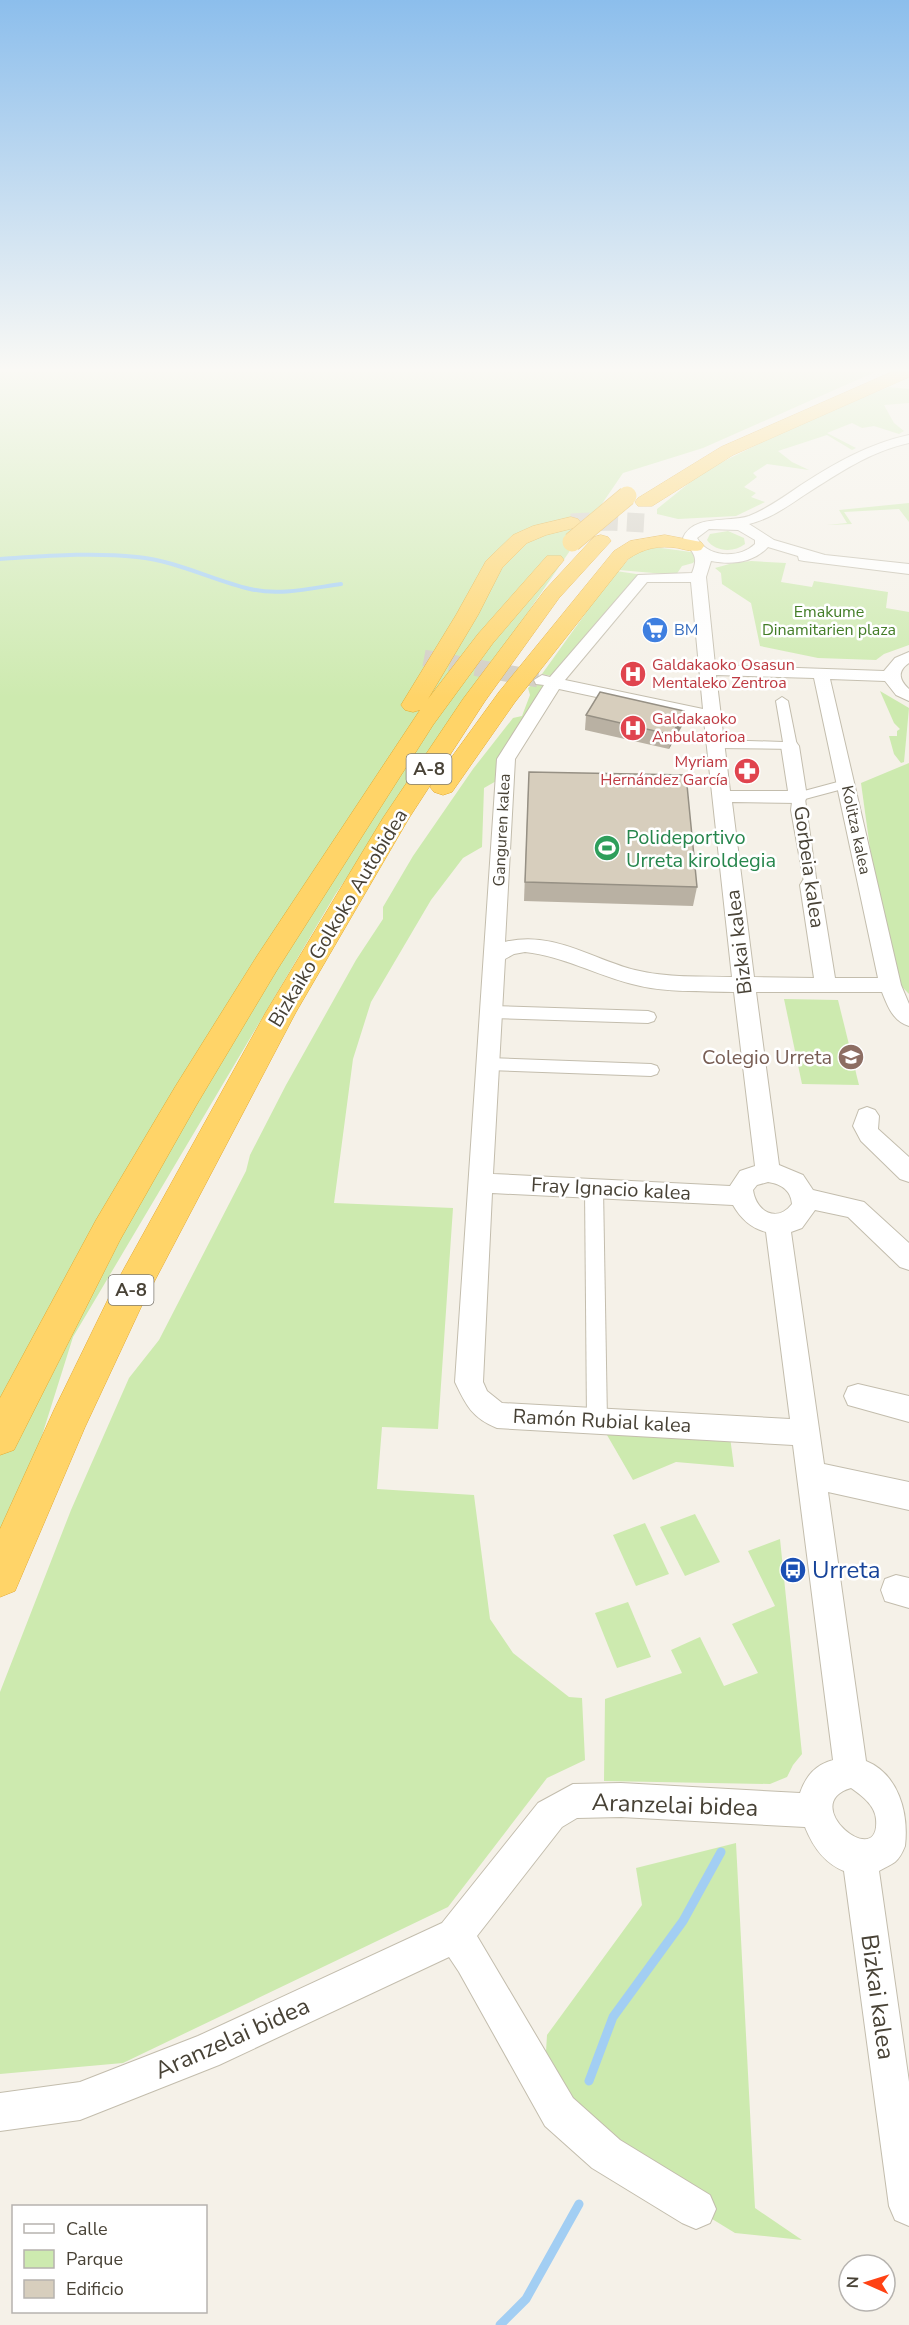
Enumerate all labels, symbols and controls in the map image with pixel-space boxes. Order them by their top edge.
park label: Emakume Dinamitarien plaza [762,601,896,641]
supermarket icon: BM [640,615,670,645]
place label: BM [674,619,699,641]
place label: Galdakaoko Osasun Mentaleko Zentroa [652,654,795,694]
hospital icon: Galdakaoko Osasun Mentaleko Zentroa [618,659,648,689]
place label: Galdakaoko Anbulatorioa [652,708,746,748]
hospital icon: Galdakaoko Anbulatorioa [618,713,648,743]
place label: Myriam Hernández García [600,751,728,791]
road number: A-8 [406,754,452,784]
pharmacy icon: Myriam Hernández García [732,756,762,786]
street label: Ganguren kalea [488,773,516,887]
street label: Kolitza kalea [836,783,876,877]
street label: Bizkaiko Golkoko Autobidea [262,804,414,1032]
street label: Gorbeia kalea [787,804,831,930]
place label: Polideportivo Urreta kiroldegia [626,824,776,874]
sports icon: Polideportivo Urreta kiroldegia [592,833,622,863]
street label: Bizkai kalea [719,888,759,996]
school or university icon: Colegio Urreta [836,1042,866,1072]
place label: Colegio Urreta [702,1044,832,1071]
street label: Fray Ignacio kalea [530,1171,692,1207]
road number: A-8 [108,1275,154,1305]
street label: Ramón Rubial kalea [512,1403,692,1439]
place label: Urreta [812,1554,880,1586]
bus stop icon: Urreta [778,1555,808,1585]
street label: Aranzelai bidea [591,1786,759,1824]
street label: Bizkai kalea [853,1932,903,2062]
street label: Aranzelai bidea [149,1990,315,2086]
legend [12,2205,207,2313]
text: Calle [66,2217,108,2241]
text: Parque [66,2247,123,2271]
north arrow [837,2253,897,2313]
text: N [842,2276,864,2289]
text: Edificio [66,2277,124,2301]

